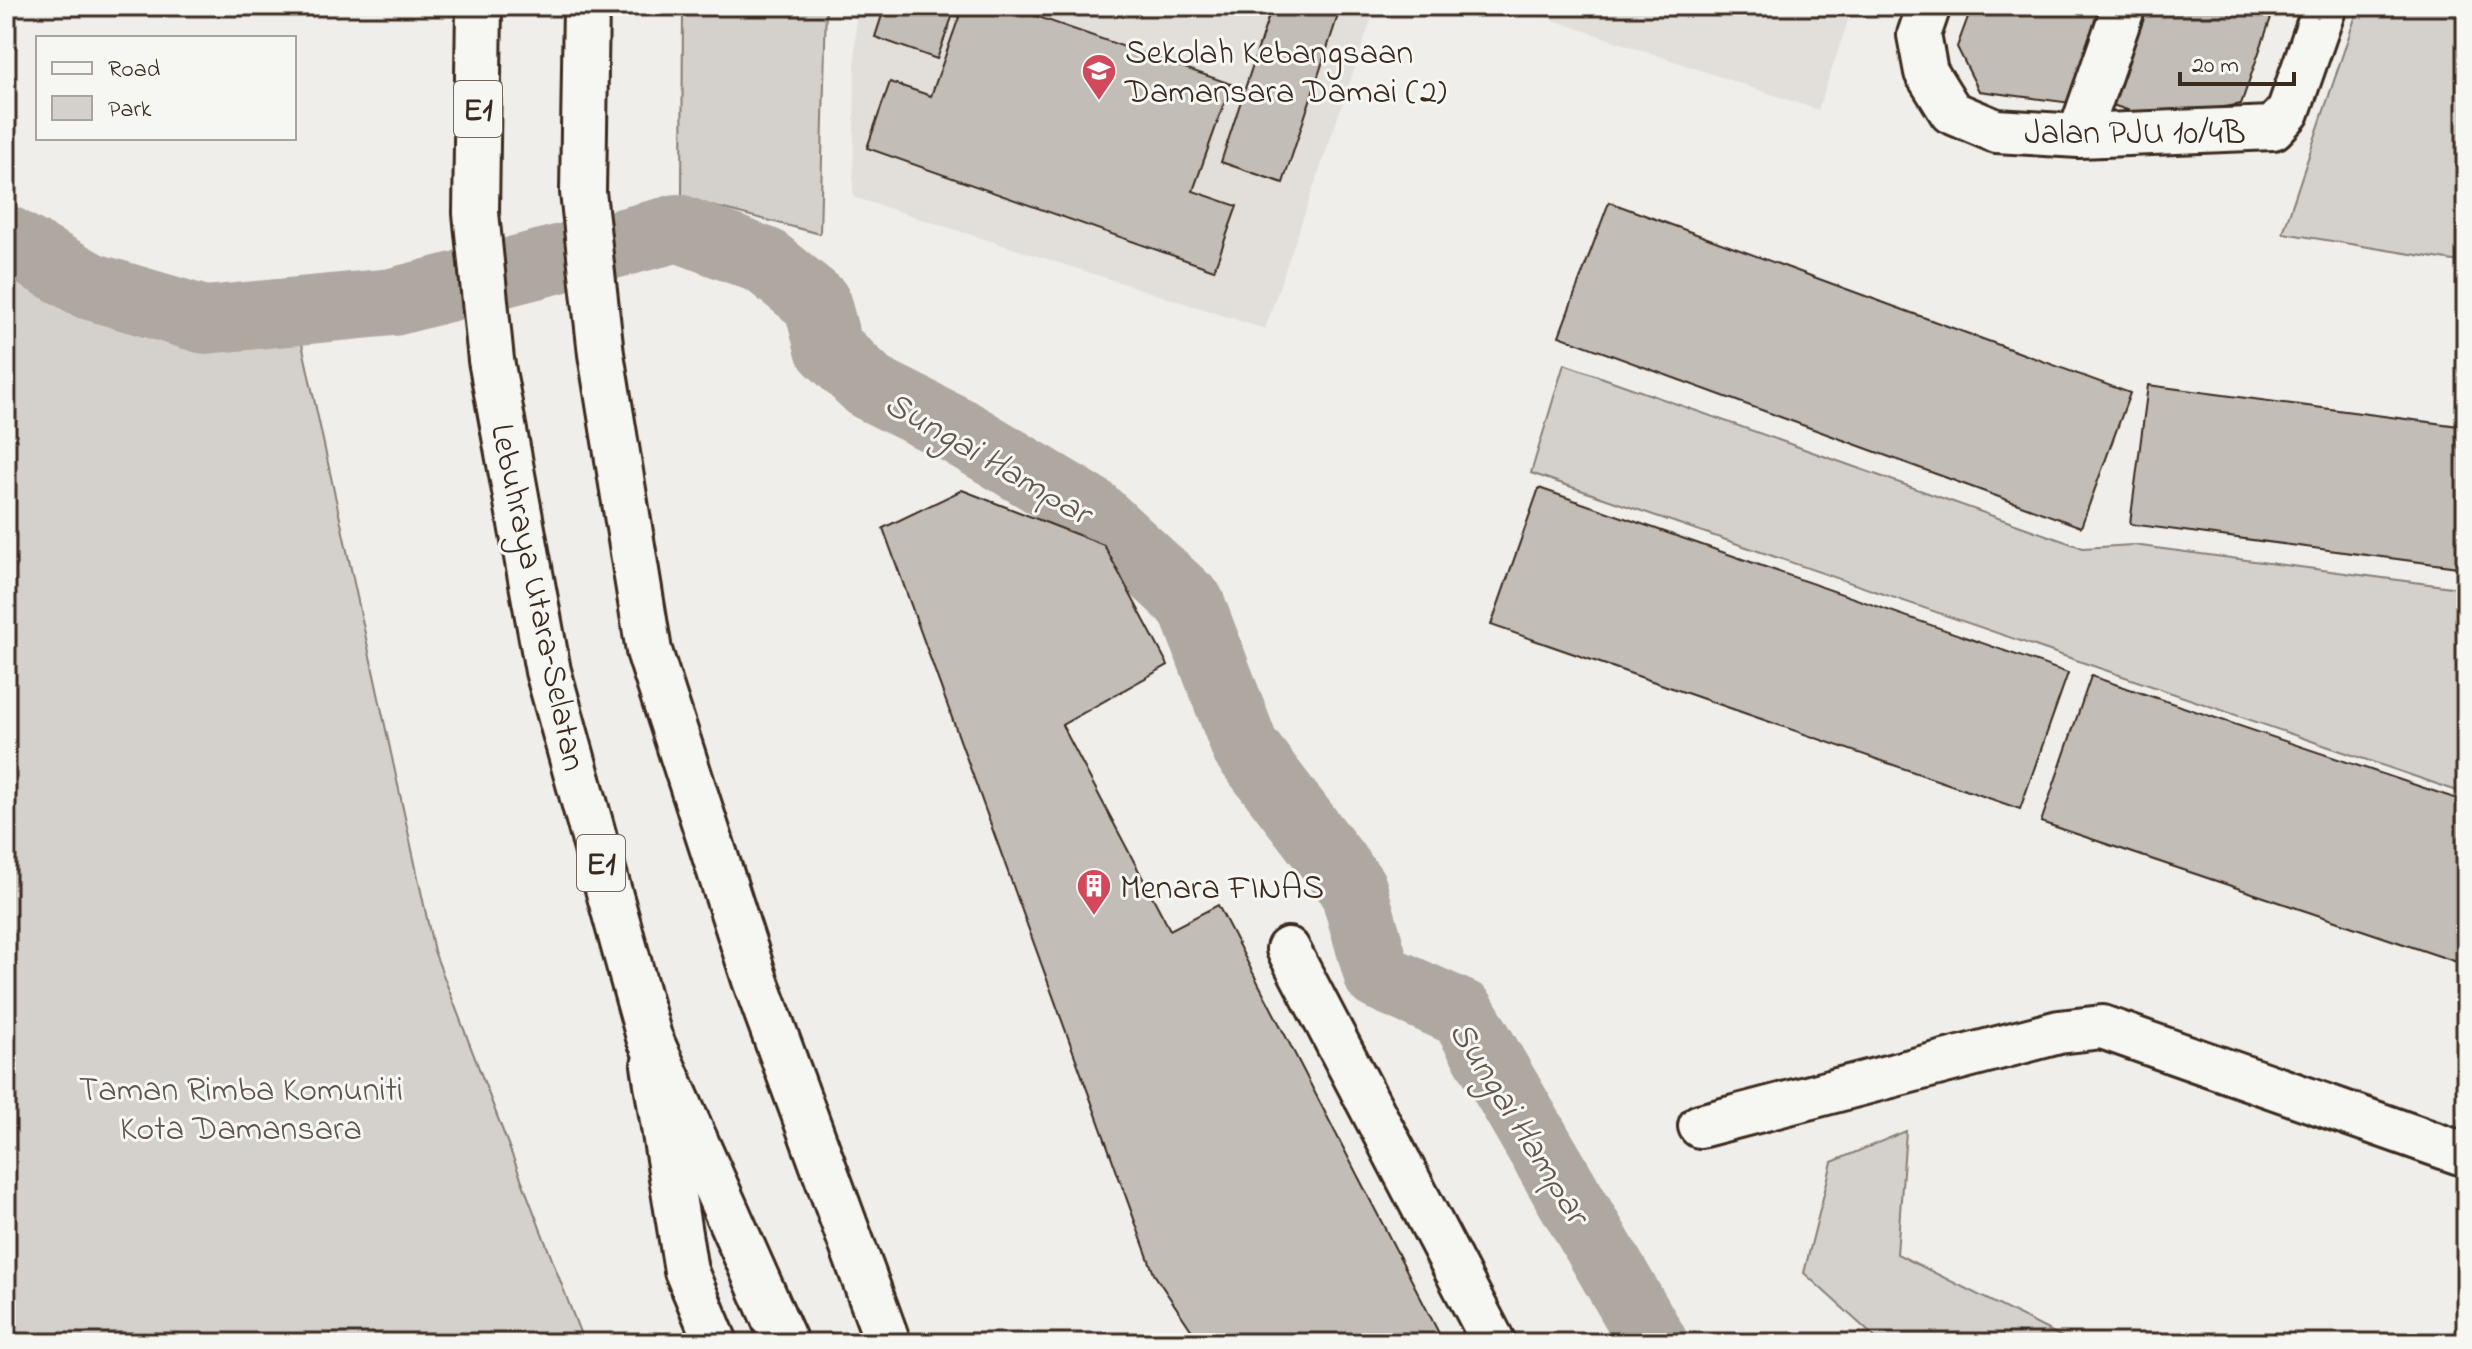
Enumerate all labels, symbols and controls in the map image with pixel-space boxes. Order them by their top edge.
place label: Sekolah Kebangsaan Damansara Damai (2) [1124,30,1447,119]
legend [36,36,296,140]
scale bar [2180,36,2294,86]
text: 20 m [2192,49,2239,84]
school or university icon: Sekolah Kebangsaan Damansara Damai (2) [1080,52,1118,102]
text: Road [108,53,161,88]
road number: E1 [454,81,502,137]
text: Park [108,93,152,128]
street label: Jalan PJU 10/4B [2024,110,2246,160]
water label: Sungai Hampar [873,379,1103,542]
street label: Lebuhraya Utara–Selatan [475,420,597,776]
road number: E1 [577,835,625,891]
place label: Menara FINAS [1120,865,1324,915]
building icon: Menara FINAS [1075,867,1113,917]
water label: Sungai Hampar [1434,1011,1603,1239]
park label: Taman Rimba Komuniti Kota Damansara [79,1067,403,1156]

